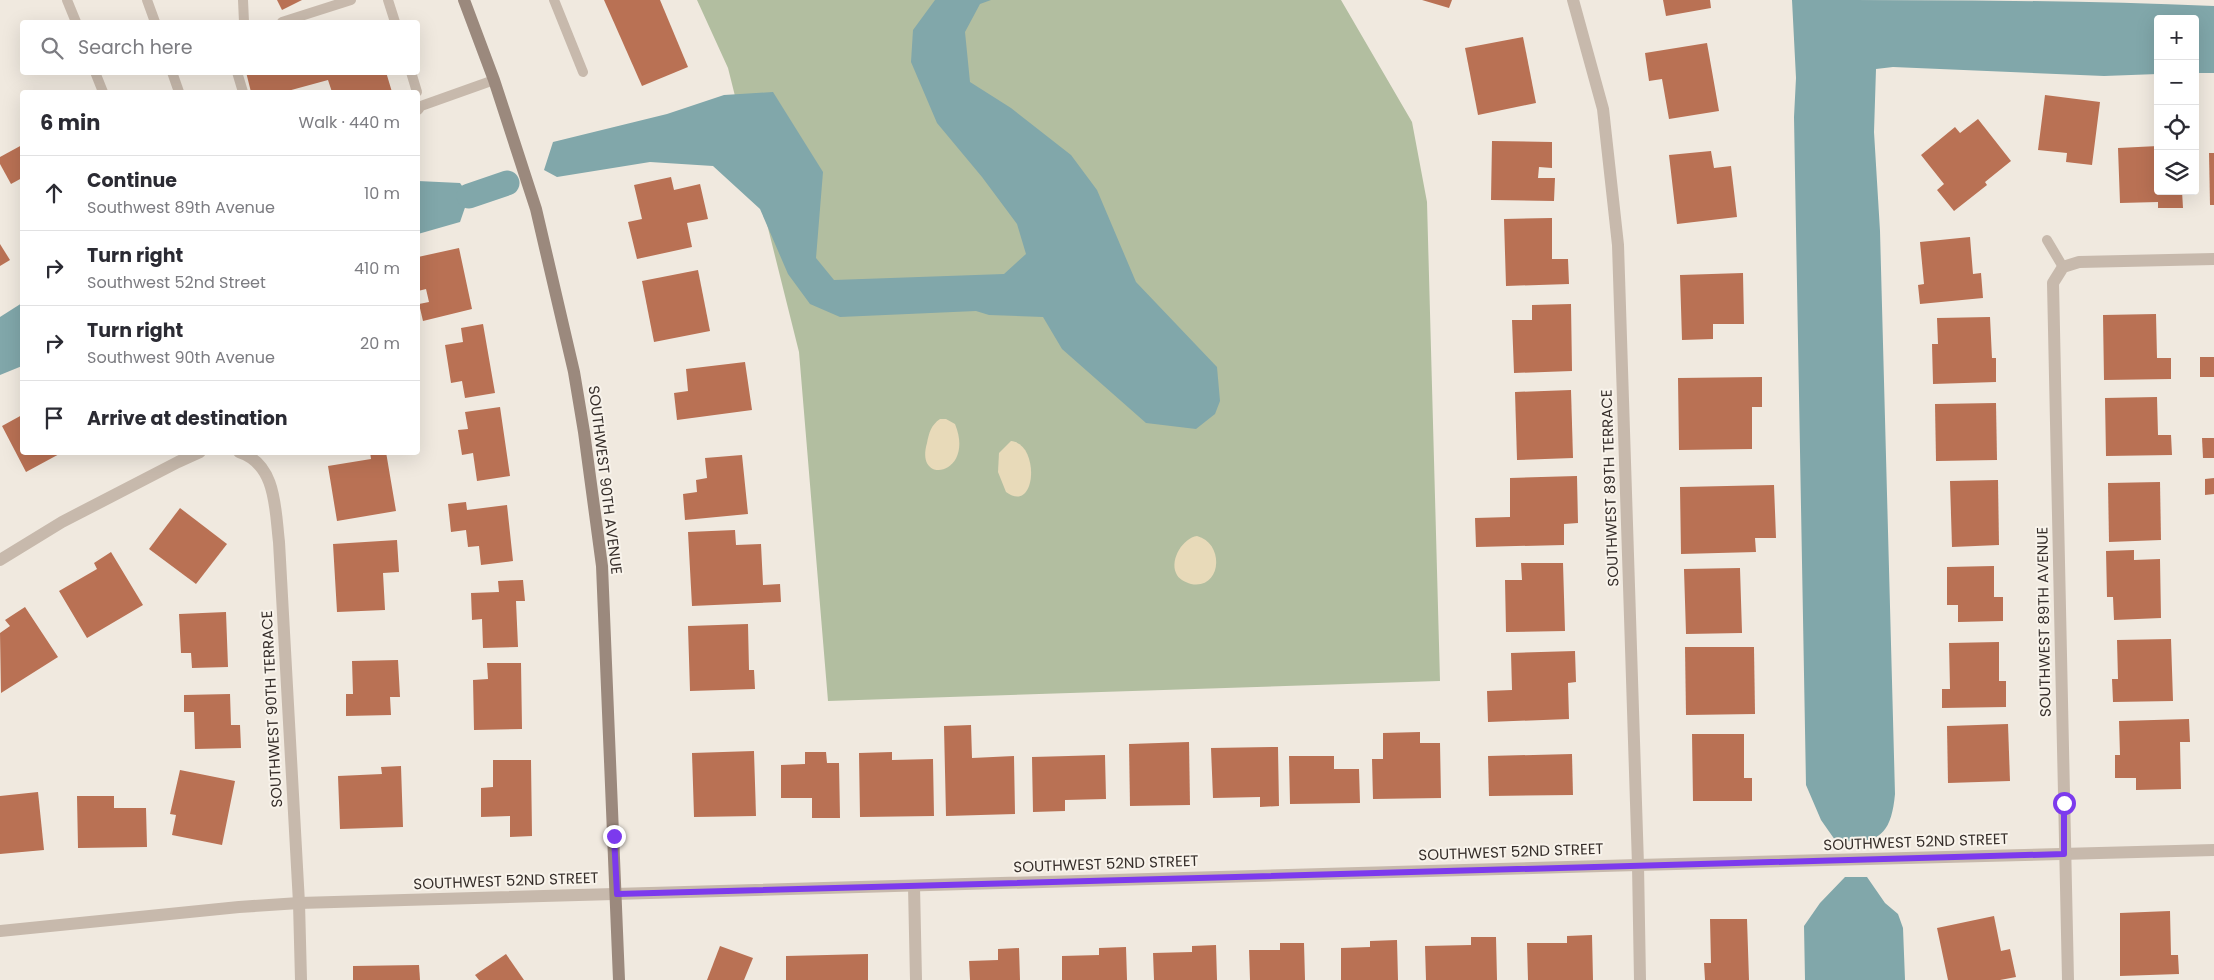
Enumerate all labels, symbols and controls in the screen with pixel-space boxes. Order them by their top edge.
map controls [2154,15,2199,195]
button: + [2154,15,2199,60]
search box [20,20,420,75]
icon: search [38,34,66,62]
text: Search here [78,34,192,61]
button: − [2154,60,2199,105]
button: locate [2154,105,2199,150]
text: 6 min [40,108,100,137]
text: Walk · 440 m [299,111,400,134]
button: layers [2154,150,2199,195]
text: Continue [87,167,177,194]
icon: ahead [40,179,68,207]
text: 10 m [364,182,400,205]
text: Southwest 89th Avenue [87,196,275,219]
text: Turn right [87,242,183,269]
icon: right [40,254,68,282]
text: 410 m [354,257,400,280]
text: Southwest 52nd Street [87,271,266,294]
text: Turn right [87,317,183,344]
icon: right [40,329,68,357]
text: 20 m [360,332,400,355]
text: Southwest 90th Avenue [87,346,275,369]
street label: SOUTHWEST 90TH AVENUE [583,384,628,576]
street label: SOUTHWEST 89TH TERRACE [1596,389,1623,587]
icon: arrive [40,404,68,432]
text: Arrive at destination [87,405,288,432]
street label: SOUTHWEST 89TH AVENUE [2031,527,2056,717]
street label: SOUTHWEST 90TH TERRACE [256,610,287,808]
route start [2053,792,2076,815]
route end [603,825,626,848]
street label: SOUTHWEST 52ND STREET [1823,828,2009,855]
street label: SOUTHWEST 52ND STREET [1418,838,1604,865]
street label: SOUTHWEST 52ND STREET [1013,850,1199,877]
street label: SOUTHWEST 52ND STREET [413,867,599,894]

